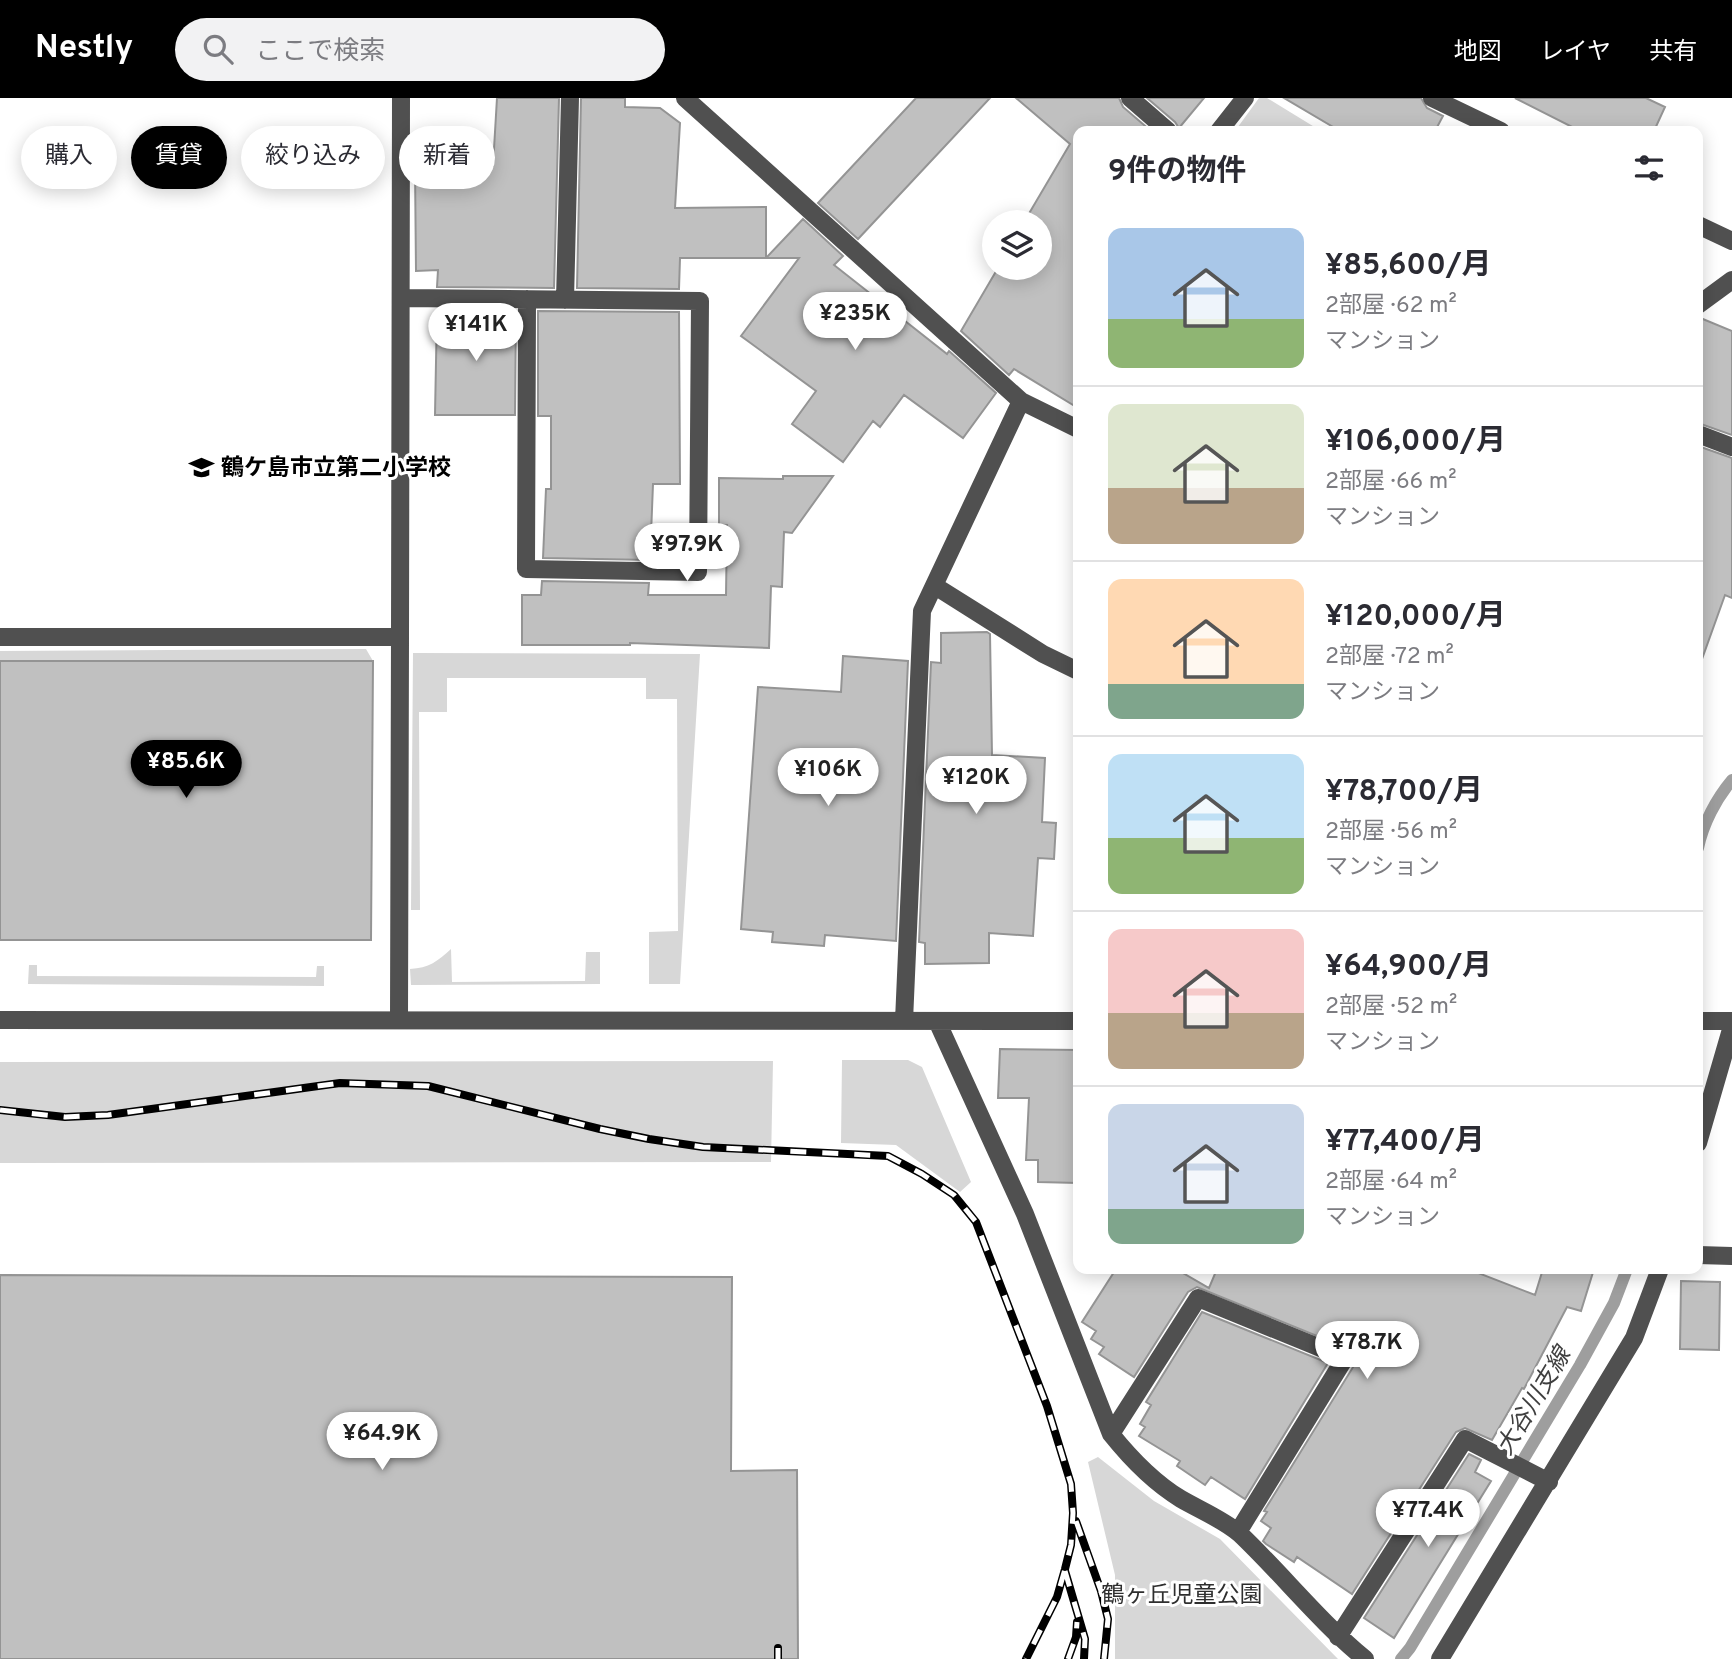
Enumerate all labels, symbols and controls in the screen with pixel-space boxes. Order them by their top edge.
search box [175,18,665,81]
text: Nestly [35,28,133,70]
icon: search [199,30,237,68]
text: ここで検索 [255,36,385,69]
text: 地図 [1454,38,1502,68]
text: レイヤ [1540,38,1611,68]
text: 共有 [1649,38,1697,68]
chip: 購入 [21,126,117,189]
chip: 賃貸 [131,126,227,189]
chip: 絞り込み [241,126,385,189]
chip: 新着 [399,126,495,189]
icon: filters [1630,149,1668,187]
text: 9件の物件 [1108,154,1246,191]
map controls [982,210,1052,280]
button: layers [982,210,1052,280]
text: ¥85,600/月 [1325,248,1492,285]
icon: home [1164,256,1248,340]
pin: ¥235K [806,292,904,352]
text: 2部屋 · 62 m² [1325,292,1457,321]
text: ¥235K [819,300,891,329]
pin: ¥141K [427,303,525,363]
text: ¥141K [444,311,508,340]
text: マンション [1325,328,1440,357]
text: ¥106,000/月 [1325,424,1506,461]
icon: home [1164,432,1248,516]
school or university icon: 鶴ケ島市立第二小学校 [187,453,215,481]
place label: 鶴ケ島市立第二小学校 [221,455,451,484]
text: 2部屋 · 66 m² [1325,468,1457,497]
text: マンション [1325,504,1440,533]
pin: ¥97.9K [630,524,744,583]
text: ¥97.9K [650,531,724,560]
text: ¥120,000/月 [1325,599,1506,636]
icon: home [1164,607,1248,691]
text: 2部屋 · 72 m² [1325,643,1454,672]
text: マンション [1325,679,1440,708]
pin: ¥85.6K [129,740,243,800]
text: ¥85.6K [147,748,225,777]
pin: ¥106K [779,748,877,808]
text: ¥106K [794,756,862,785]
pin: ¥120K [927,756,1025,816]
text: ¥120K [942,764,1010,793]
text: ¥78,700/月 [1325,774,1483,811]
icon: home [1164,782,1248,866]
text: 2部屋 · 56 m² [1325,818,1457,847]
text: マンション [1325,854,1440,883]
text: ¥64,900/月 [1325,949,1492,986]
icon: home [1164,957,1248,1041]
text: 2部屋 · 52 m² [1325,993,1457,1022]
text: マンション [1325,1029,1440,1058]
text: ¥77,400/月 [1325,1124,1485,1161]
icon: home [1164,1132,1248,1216]
text: 2部屋 · 64 m² [1325,1168,1457,1197]
text: マンション [1325,1204,1440,1233]
pin: ¥78.7K [1310,1322,1424,1381]
text: ¥78.7K [1331,1329,1403,1358]
water label: 大谷川支線 [1491,1340,1580,1461]
pin: ¥64.9K [325,1412,439,1472]
text: ¥64.9K [343,1420,421,1449]
pin: ¥77.4K [1371,1490,1485,1549]
text: ¥77.4K [1392,1497,1464,1526]
park label: 鶴ヶ丘児童公園 [1102,1582,1263,1611]

